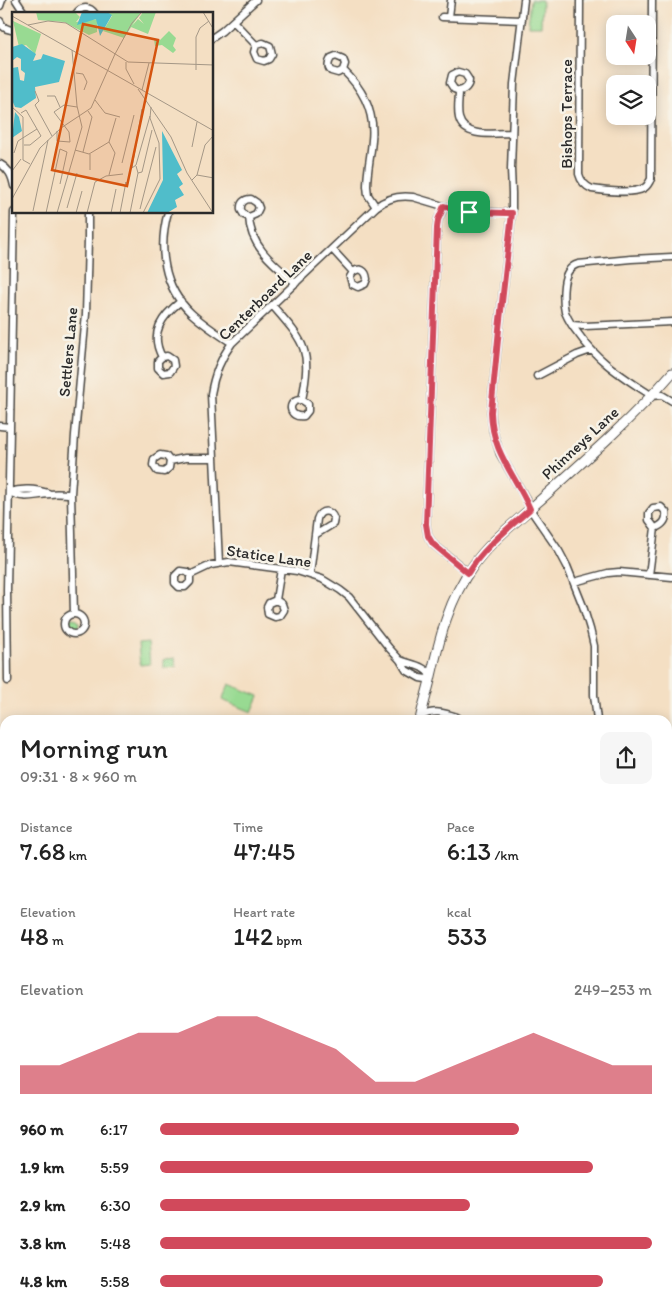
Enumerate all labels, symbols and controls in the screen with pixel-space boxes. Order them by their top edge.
inset map [12,12,214,214]
north arrow [606,15,656,65]
map controls [606,15,656,125]
street label: Bishops Terrace [557,59,576,169]
button: layers [606,75,656,125]
pin [448,191,490,233]
icon: arrive [455,198,483,226]
street label: Centerboard Lane [214,245,316,344]
street label: Settlers Lane [55,306,81,398]
street label: Phinneys Lane [538,403,622,483]
street label: Statice Lane [225,541,313,571]
text: Morning run [20,731,168,765]
button: share [600,732,652,784]
text: 09:31 · 8 × 960 m [20,767,137,786]
text: Distance [20,819,72,836]
text: Time [233,819,263,836]
text: Pace [447,819,475,836]
text: 7.68 [20,836,65,866]
text: 47:45 [233,836,295,866]
text: 6:13 [447,836,491,866]
text: km [65,847,87,864]
text: /km [491,847,519,864]
text: Elevation [20,904,76,921]
text: Heart rate [233,904,295,921]
text: kcal [447,904,472,921]
text: 48 [20,921,49,951]
text: 142 [233,921,273,951]
text: 533 [447,921,487,951]
text: m [49,932,64,949]
text: bpm [273,932,302,949]
text: Elevation [20,980,84,999]
text: 249–253 m [574,980,652,999]
text: 960 m [20,1120,64,1139]
text: 6:17 [100,1120,128,1139]
text: 1.9 km [20,1158,64,1177]
text: 5:59 [100,1158,129,1177]
text: 2.9 km [20,1196,65,1215]
text: 6:30 [100,1196,131,1215]
text: 3.8 km [20,1234,66,1253]
text: 5:48 [100,1234,131,1253]
text: 4.8 km [20,1272,67,1291]
text: 5:58 [100,1272,130,1291]

